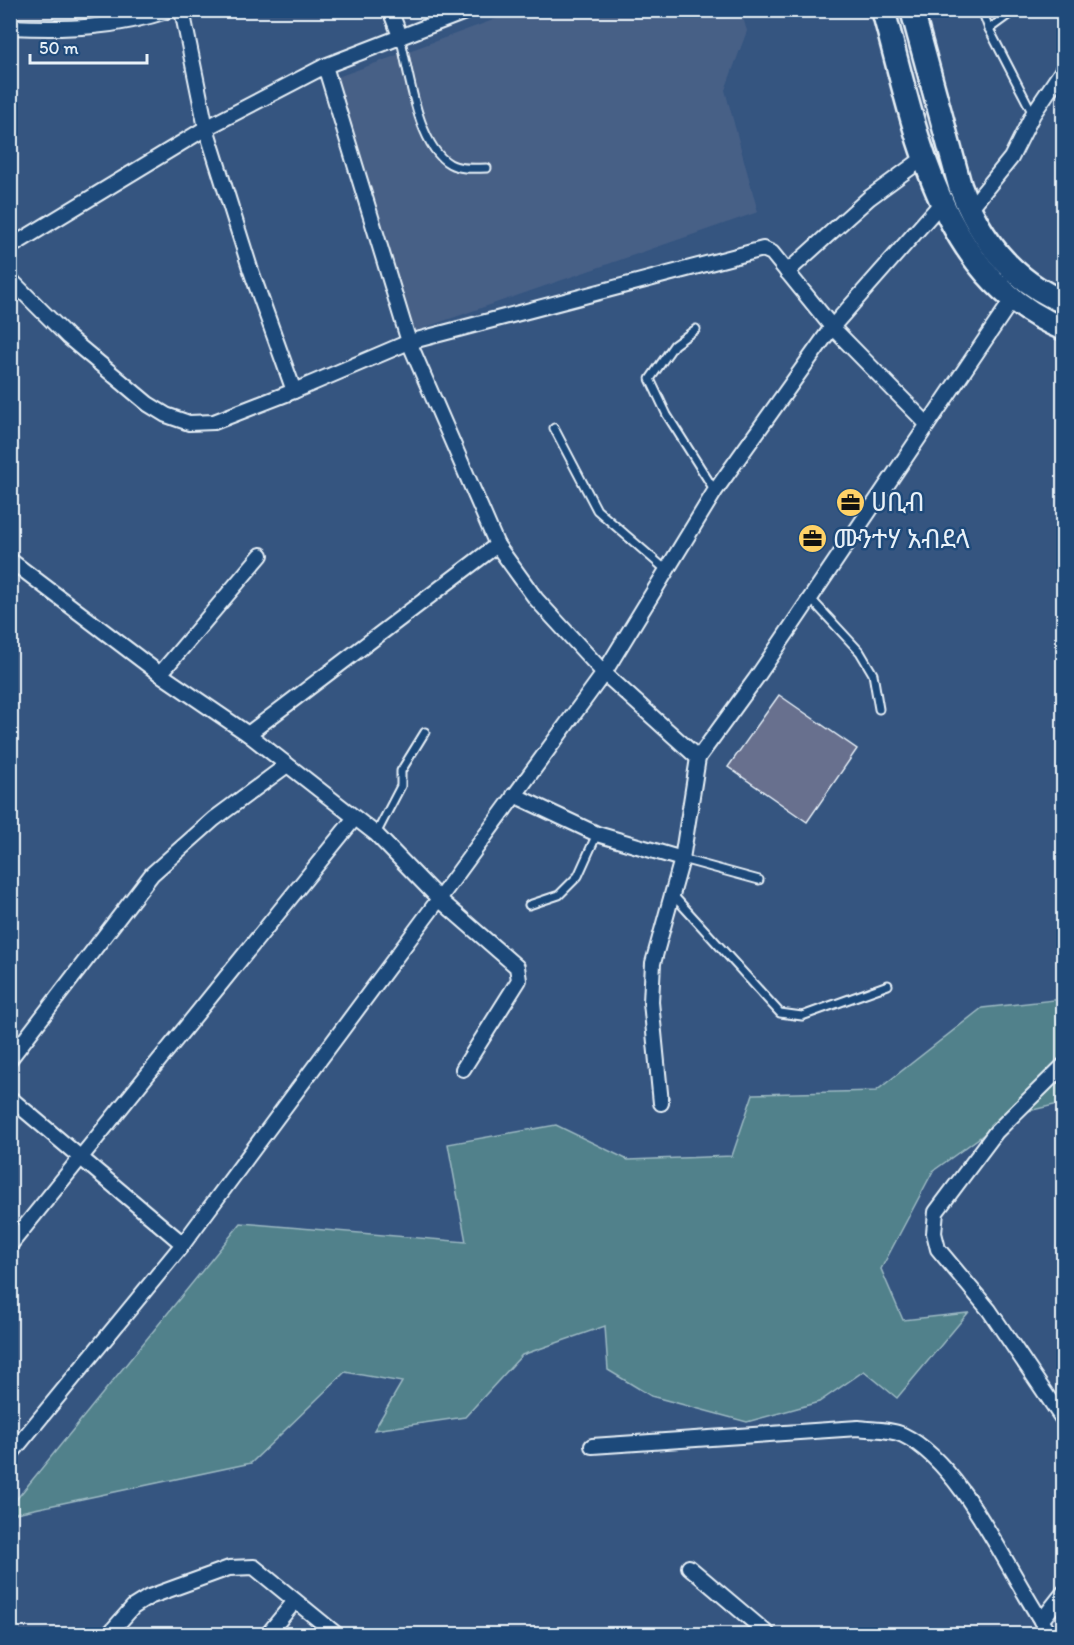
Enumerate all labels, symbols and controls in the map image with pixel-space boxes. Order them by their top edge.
scale bar [30,27,147,65]
text: 50 m [39,37,79,59]
office icon: ሀቢብ [834,486,866,518]
place label: ሀቢብ [871,486,924,518]
office icon: ሙንተሃ አብደላ [796,523,828,555]
place label: ሙንተሃ አብደላ [833,523,970,555]

